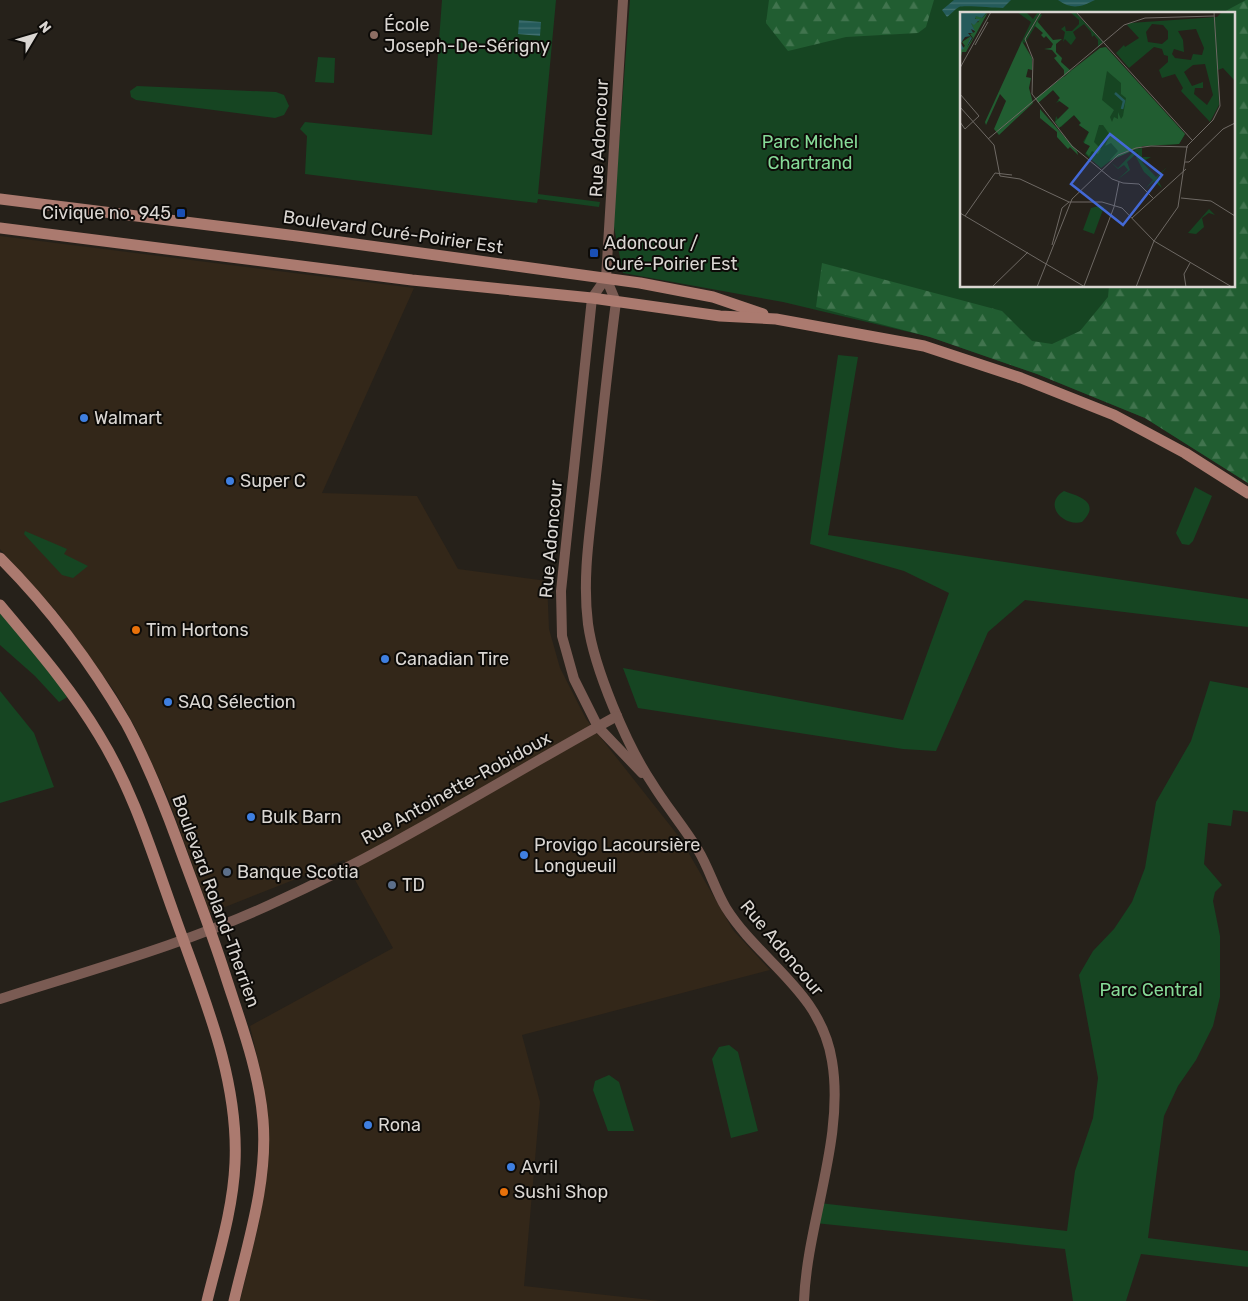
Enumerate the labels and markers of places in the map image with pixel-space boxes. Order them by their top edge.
place label: École Joseph-De-Sérigny [384,14,550,57]
marker: École Joseph-De-Sérigny [368,29,380,41]
place label: Civique no. 945 [42,202,171,224]
marker: Civique no. 945 [175,207,187,219]
place label: Adoncour / Curé-Poirier Est [604,232,738,275]
marker: Adoncour / Curé-Poirier Est [588,247,600,259]
place label: Walmart [94,407,162,429]
marker: Walmart [78,412,90,424]
place label: Super C [240,470,306,492]
marker: Super C [224,475,236,487]
place label: Tim Hortons [146,619,249,641]
marker: Tim Hortons [130,624,142,636]
place label: Canadian Tire [395,648,509,670]
marker: Canadian Tire [379,653,391,665]
place label: SAQ Sélection [178,691,296,713]
marker: SAQ Sélection [162,696,174,708]
place label: Bulk Barn [261,806,341,828]
marker: Bulk Barn [245,811,257,823]
place label: Provigo Lacoursière Longueuil [534,834,700,877]
marker: Provigo Lacoursière Longueuil [518,849,530,861]
place label: Banque Scotia [237,861,359,883]
marker: Banque Scotia [221,866,233,878]
place label: TD [402,874,425,896]
marker: TD [386,879,398,891]
place label: Rona [378,1114,421,1136]
marker: Rona [362,1119,374,1131]
place label: Avril [521,1156,558,1178]
marker: Avril [505,1161,517,1173]
place label: Sushi Shop [514,1181,608,1203]
marker: Sushi Shop [498,1186,510,1198]

